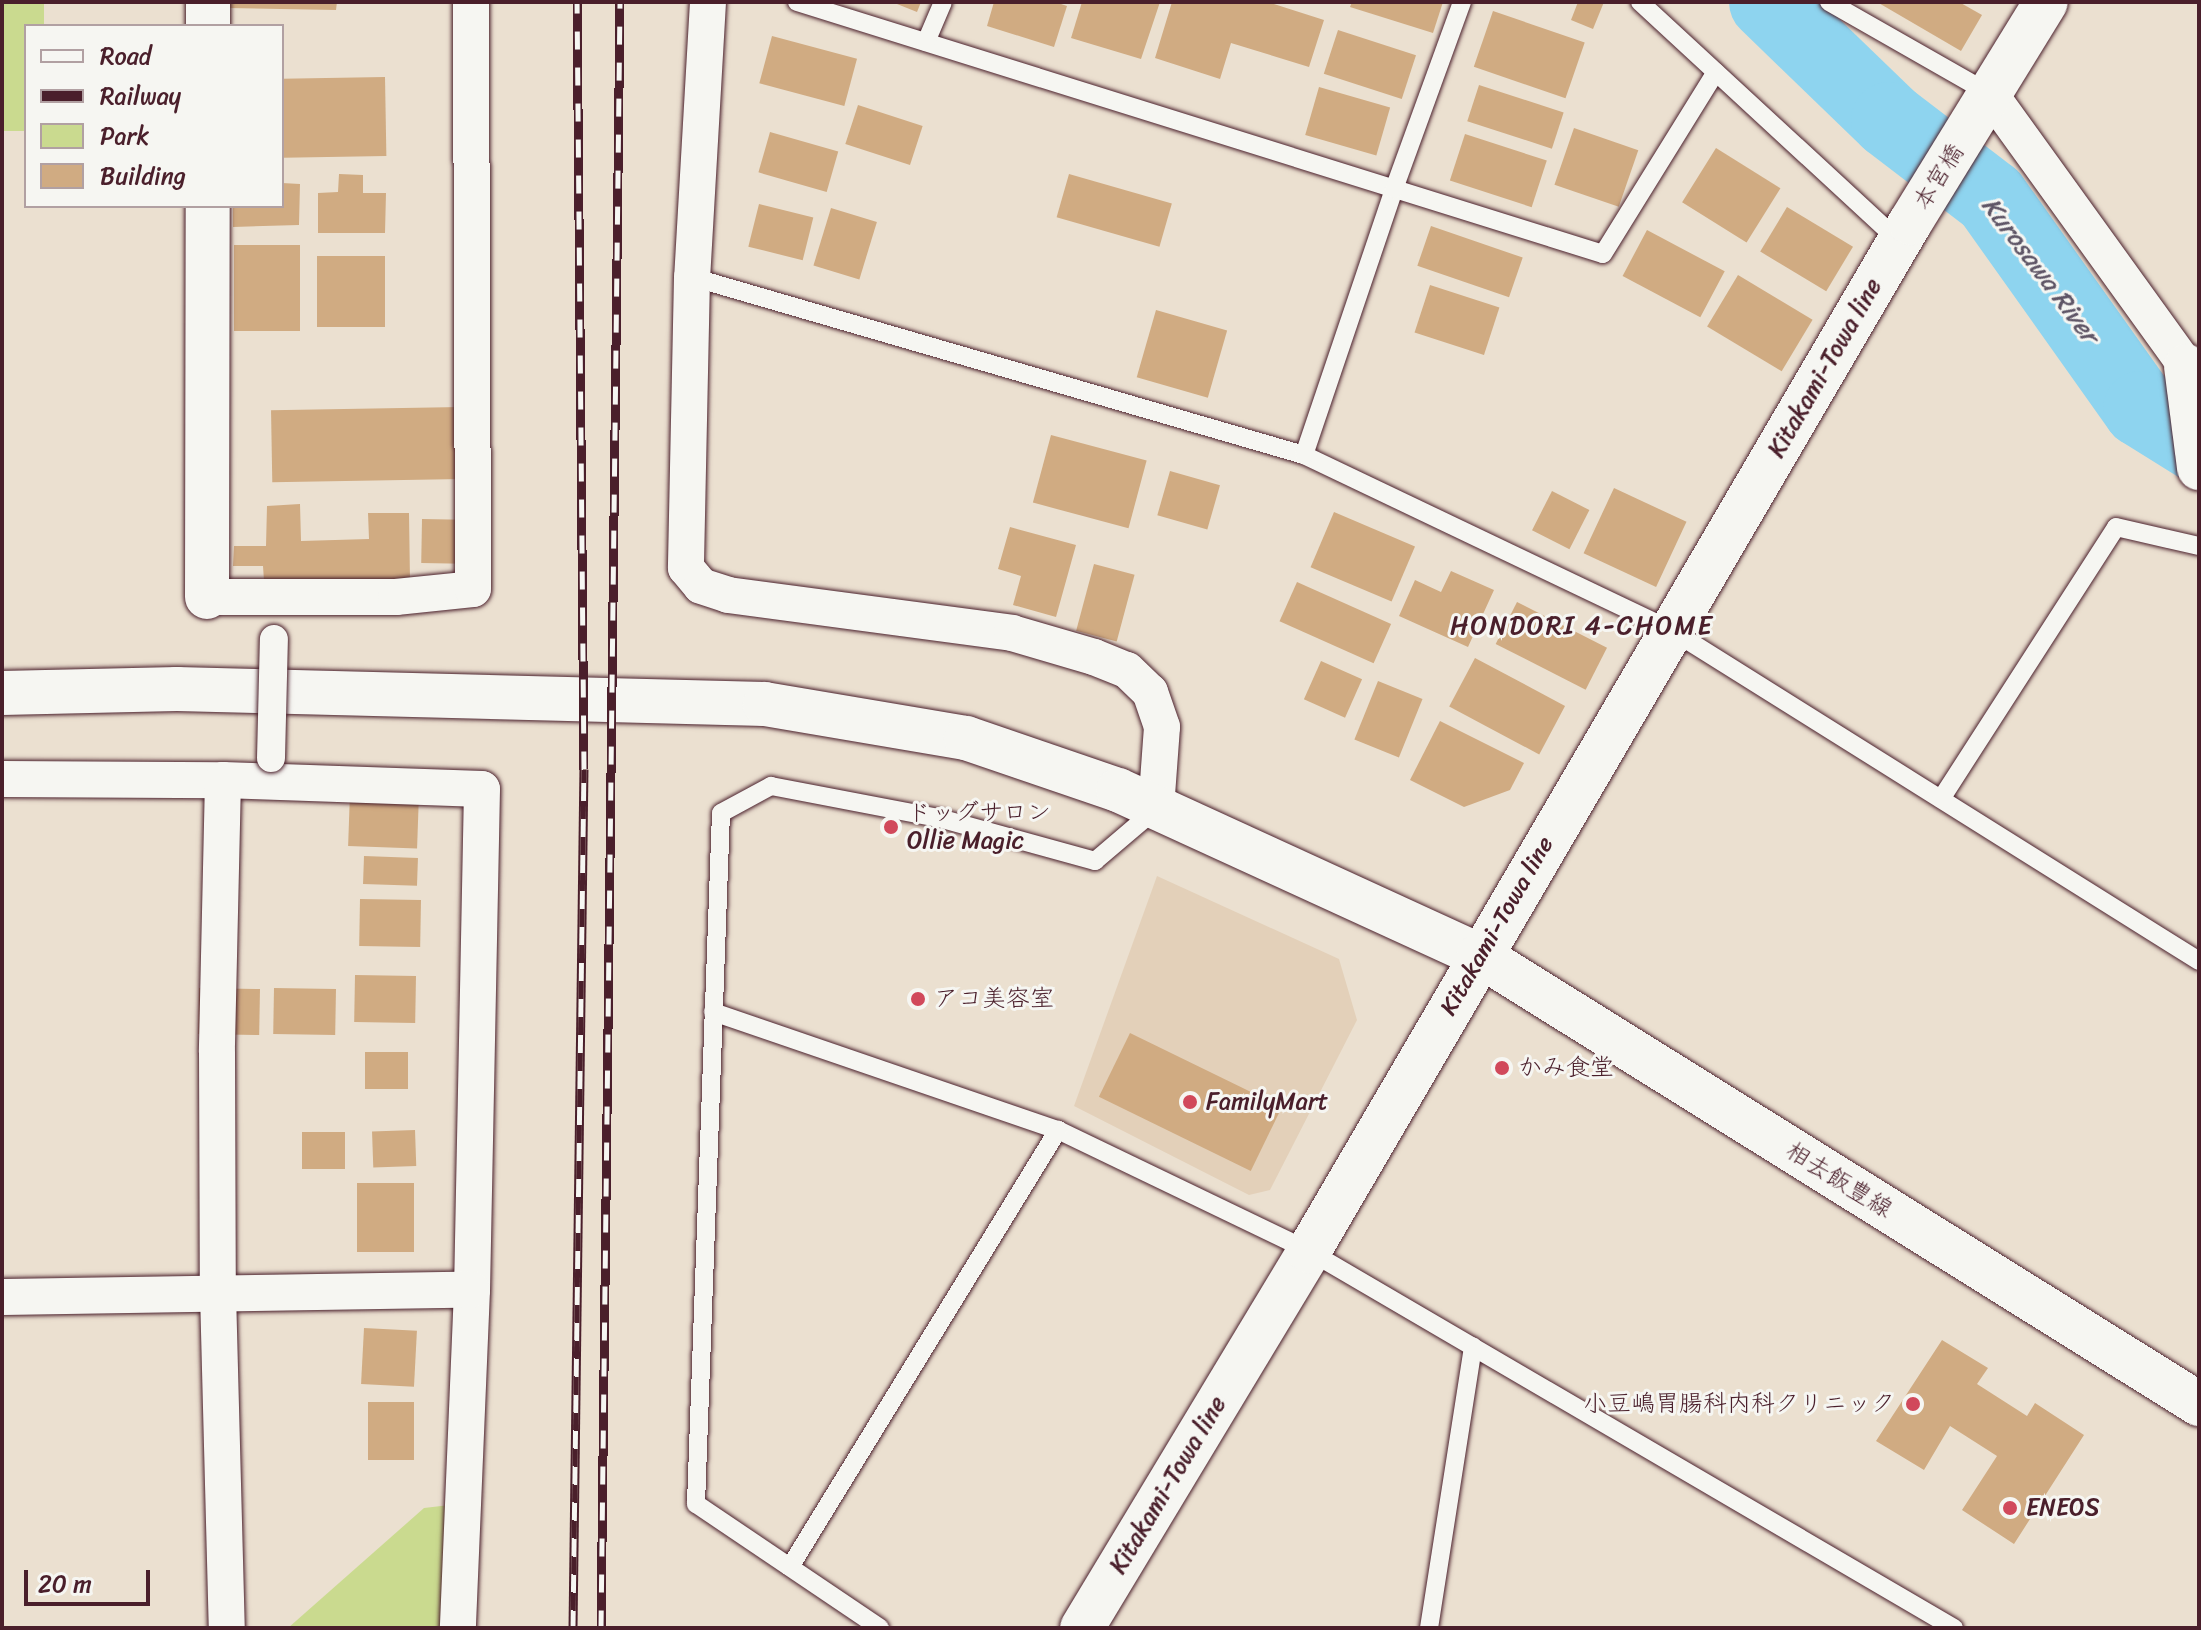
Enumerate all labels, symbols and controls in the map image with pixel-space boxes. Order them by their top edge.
legend [24,24,284,208]
text: Road [100,35,151,77]
text: Railway [100,75,181,117]
text: Park [100,115,149,157]
street label: 本宮橋 [1908,139,1970,215]
text: Building [100,155,186,197]
water label: Kurosawa River [1975,191,2105,349]
street label: Kitakami-Towa line [1762,273,1888,463]
district label: HONDORI 4-CHOME [1451,610,1713,642]
place label: ドッグサロン Ollie Magic [907,799,1051,855]
marker: ドッグサロン Ollie Magic [882,818,900,836]
street label: Kitakami-Towa line [1434,831,1560,1021]
place label: アコ美容室 [934,985,1054,1013]
marker: アコ美容室 [909,990,927,1008]
place label: かみ食堂 [1518,1054,1614,1082]
marker: かみ食堂 [1493,1059,1511,1077]
place label: FamilyMart [1206,1088,1328,1116]
marker: FamilyMart [1181,1093,1199,1111]
street label: 相去飯豊線 [1780,1136,1898,1224]
place label: 小豆嶋胃腸科内科クリニック [1583,1390,1895,1418]
street label: Kitakami-Towa line [1104,1391,1232,1579]
marker: 小豆嶋胃腸科内科クリニック [1902,1393,1924,1415]
place label: ENEOS [2026,1494,2100,1522]
marker: ENEOS [2001,1499,2019,1517]
scale bar [28,1554,154,1604]
text: 20 m [38,1563,92,1605]

